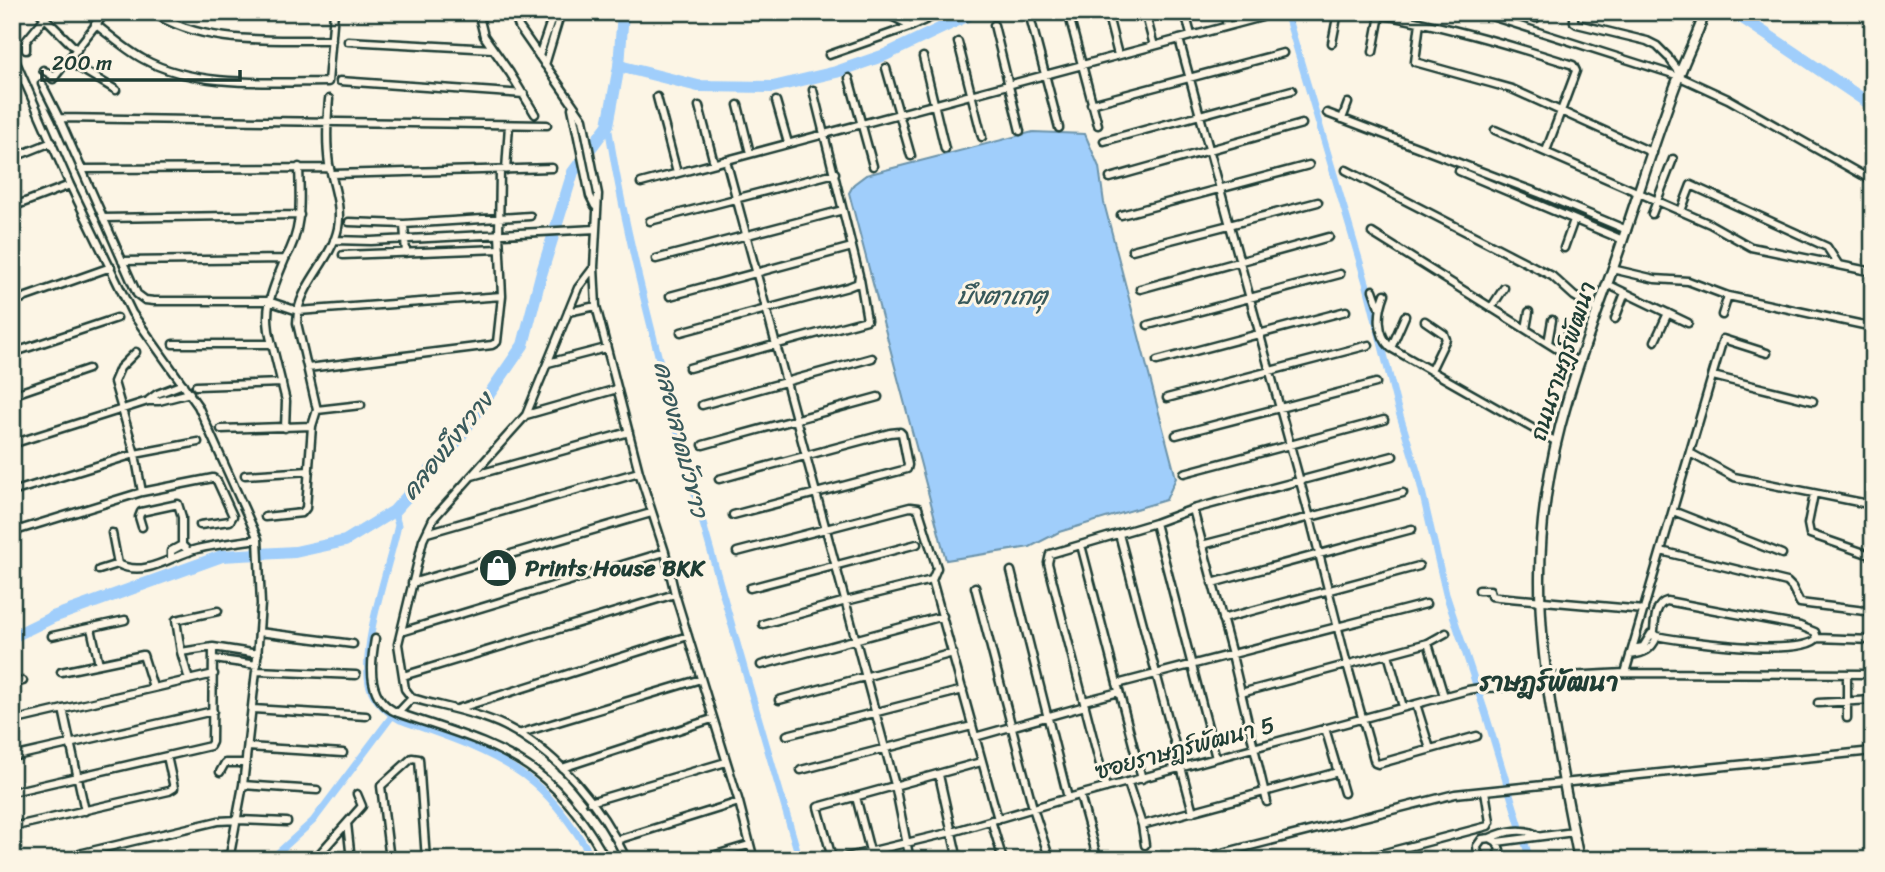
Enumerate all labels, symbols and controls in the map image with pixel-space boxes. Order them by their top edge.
scale bar [42,38,240,82]
text: 200 m [52,44,112,82]
water label: บึงตาเกตุ [957,275,1050,317]
street label: ถนนราษฏร์พัฒนา [1518,276,1608,446]
water label: คลองลาดบัวขาว [641,357,721,523]
water label: คลองบึงขวาง [390,380,506,509]
shop icon: Prints House BKK [477,547,519,589]
place label: Prints House BKK [525,548,706,589]
district label: ราษฎร์พัฒนา [1478,659,1619,705]
street label: ซอยราษฎร์พัฒนา 5 [1090,704,1280,792]

